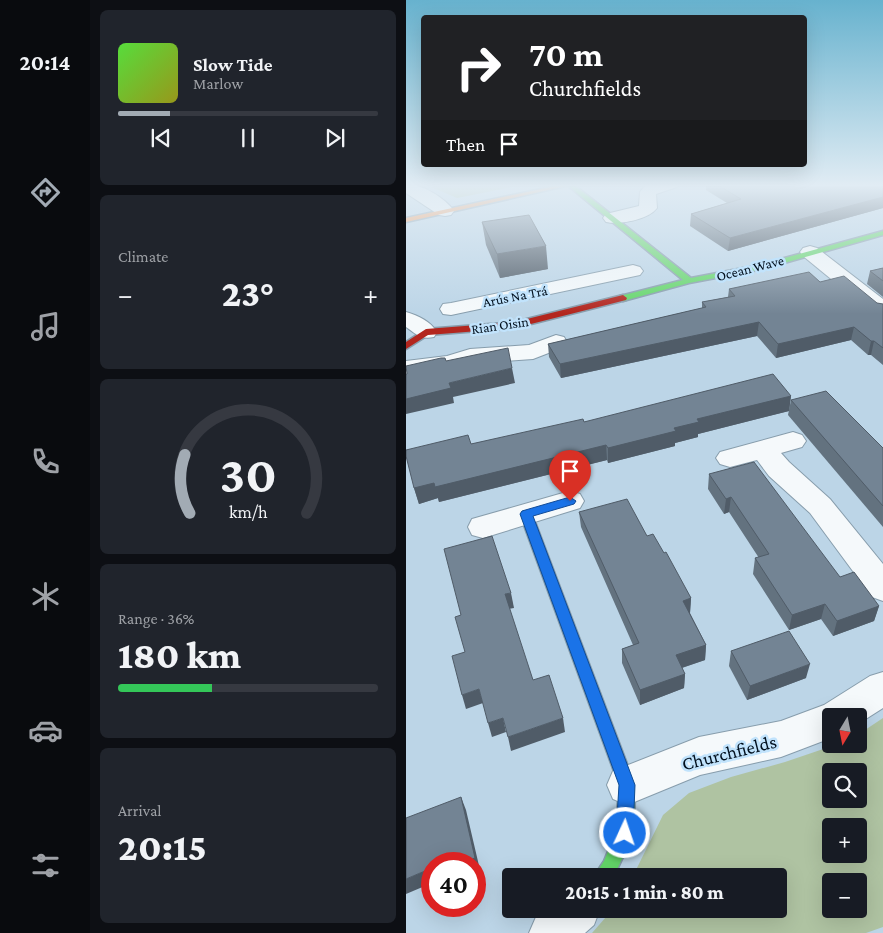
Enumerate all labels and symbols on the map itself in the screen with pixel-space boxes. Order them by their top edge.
street label: Ocean Wave [715,252,785,284]
street label: Arús Na Trá [481,282,549,310]
street label: Rian Oisin [470,313,530,337]
pin [549,450,591,501]
north arrow [822,708,867,752]
street label: Churchfields [680,731,779,774]
position arrow [598,806,650,858]
speed limit sign: 40 [421,852,486,917]

